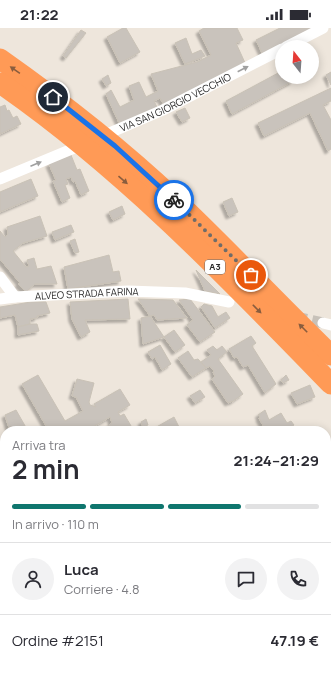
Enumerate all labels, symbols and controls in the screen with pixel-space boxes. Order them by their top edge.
text: 21:22 [20,4,59,25]
north arrow [275,40,319,84]
map controls [275,40,319,84]
one-way arrow [10,66,20,74]
one-way arrow [237,66,249,72]
street label: VIA SAN GIORGIO VECCHIO [117,69,233,135]
pin [36,80,70,114]
icon: home [42,86,64,108]
one-way arrow [30,161,42,168]
one-way arrow [118,175,129,184]
courier [154,180,194,220]
icon: bike [163,189,185,211]
pin [234,258,268,292]
road number: A3 [205,260,225,274]
icon: bag [240,264,262,286]
street label: ALVEO STRADA FARINA [34,284,140,303]
one-way arrow [252,304,262,314]
one-way arrow [298,323,308,333]
text: Arriva tra [12,436,66,454]
text: 21:24–21:29 [234,450,319,471]
text: 2 min [12,451,80,487]
text: In arrivo · 110 m [12,515,99,533]
button: person [12,558,54,600]
button: chat [225,558,267,600]
button: phone [277,558,319,600]
text: Luca [64,559,99,580]
text: Corriere · 4.8 [64,580,140,598]
text: Ordine #2151 [12,630,104,651]
text: 47.19 € [270,630,319,651]

